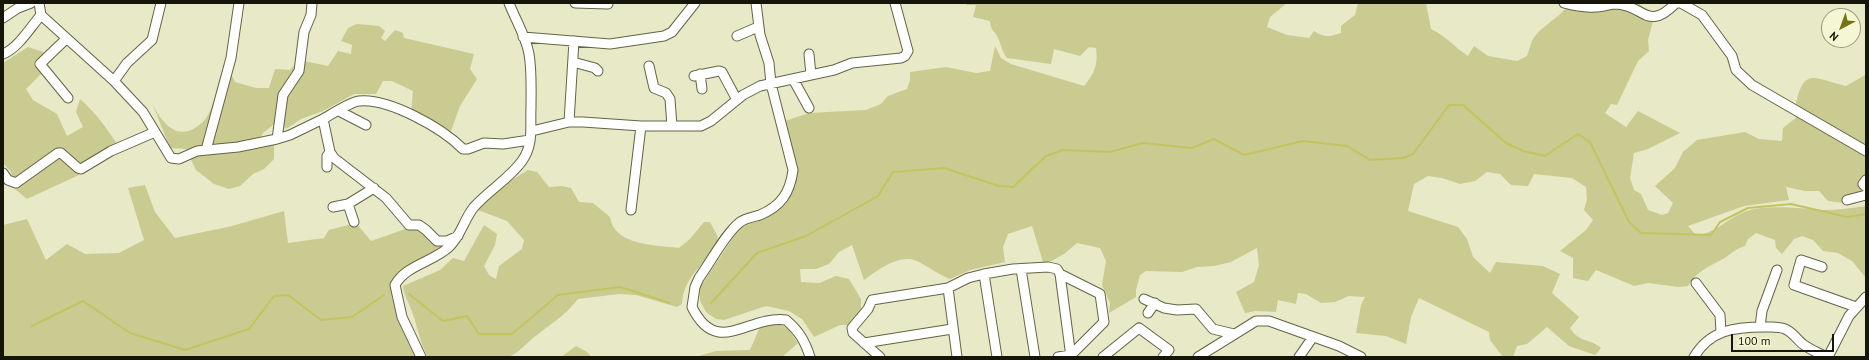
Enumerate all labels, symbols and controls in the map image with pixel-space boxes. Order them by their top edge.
north arrow [1821,8,1861,48]
text: N [1826,29,1841,44]
scale bar [1733,326,1836,352]
text: 100 m [1738,333,1771,348]

